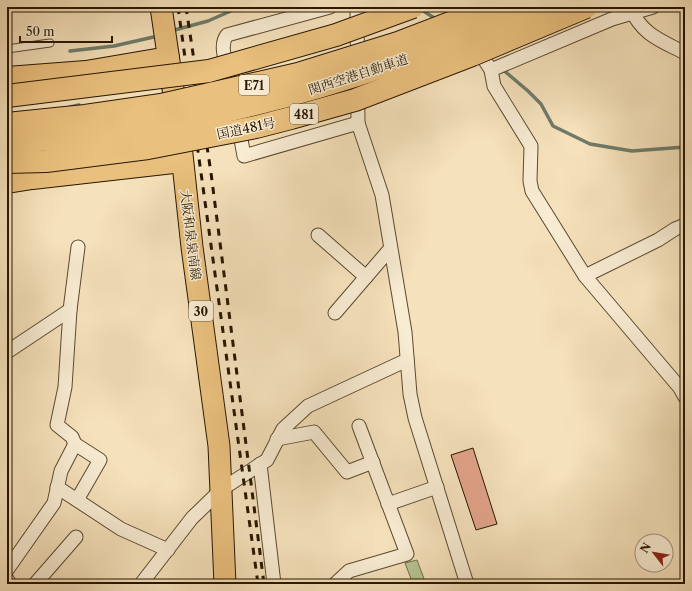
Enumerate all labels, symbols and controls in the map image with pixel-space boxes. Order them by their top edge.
scale bar [20,18,112,44]
text: 50 m [26,24,55,39]
street label: 関西空港自動車道 [306,50,410,98]
road number: E71 [239,75,269,95]
road number: 481 [290,104,318,124]
street label: 国道481号 [215,114,277,142]
street label: 大阪和泉泉南線 [178,189,204,281]
road number: 30 [189,301,213,321]
north arrow [634,533,674,573]
text: N [637,540,654,556]

